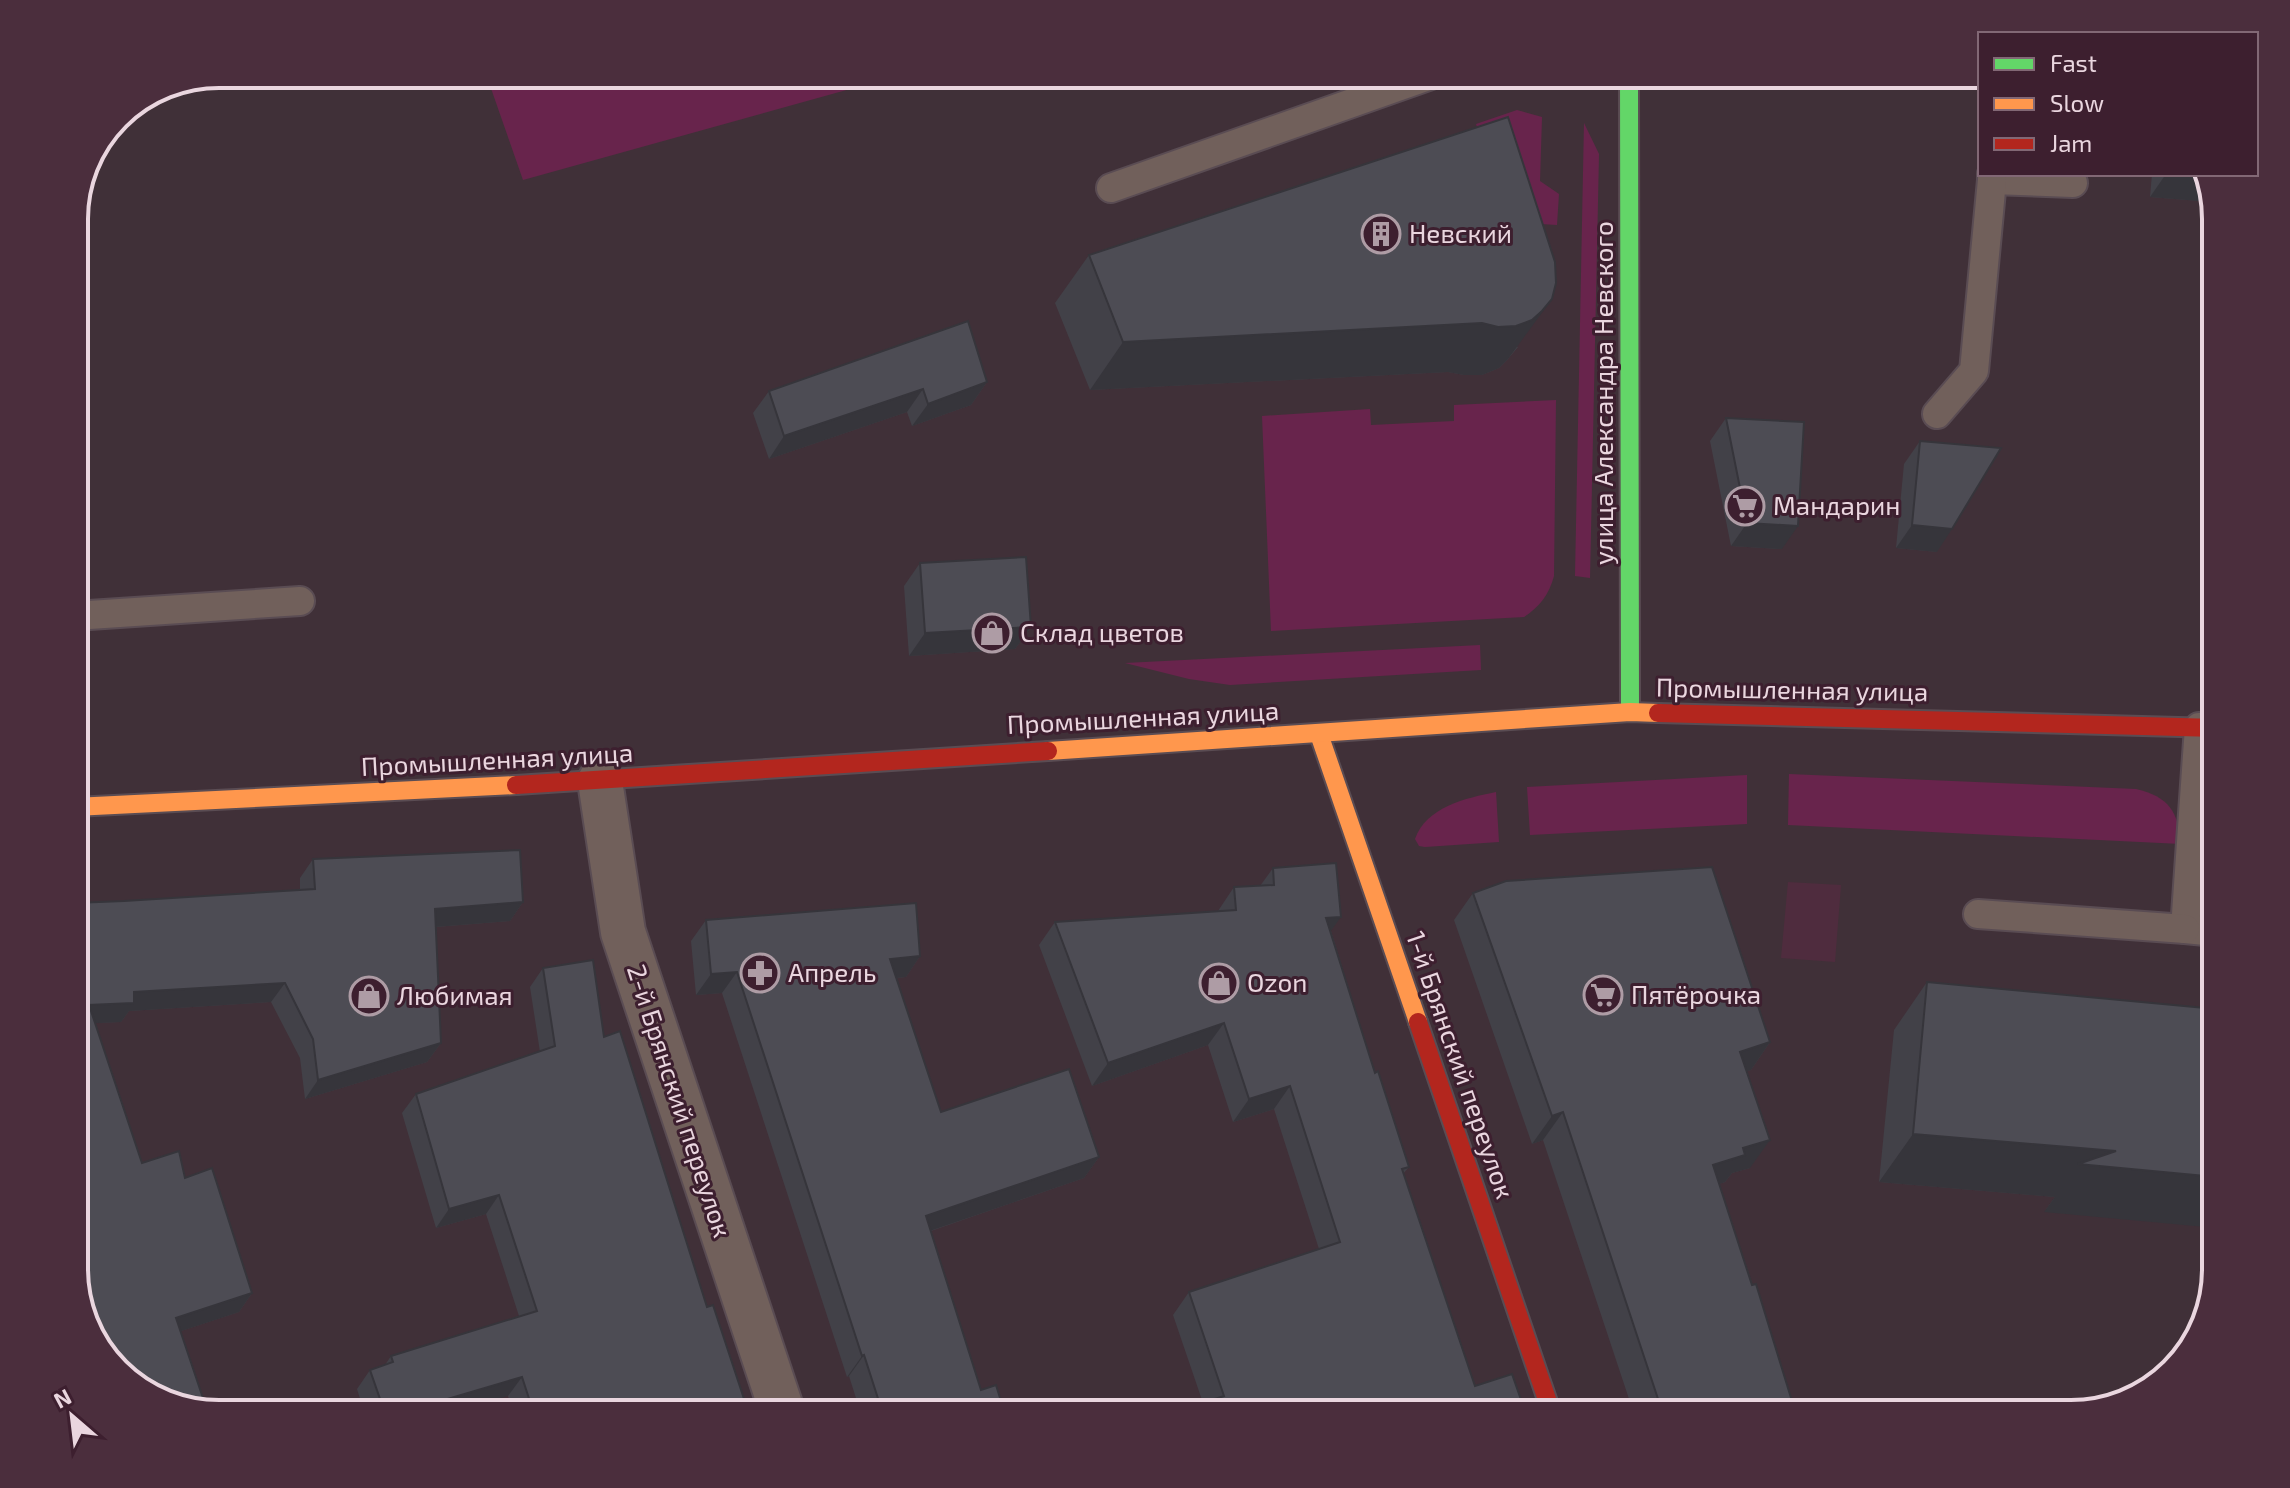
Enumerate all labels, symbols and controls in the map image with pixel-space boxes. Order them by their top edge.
legend [1978,32,2258,176]
text: Fast [2050,48,2097,77]
text: Slow [2050,88,2104,117]
text: Jam [2050,128,2092,157]
building icon: Невский [1360,213,1402,255]
place label: Невский [1409,217,1512,248]
street label: улица Александра Невского [1587,221,1619,565]
supermarket icon: Мандарин [1724,485,1766,527]
place label: Мандарин [1773,489,1900,520]
shop icon: Склад цветов [971,612,1013,654]
place label: Склад цветов [1020,616,1184,647]
street label: Промышленная улица [1656,671,1928,707]
street label: Промышленная улица [1006,694,1280,740]
street label: Промышленная улица [360,736,634,782]
street label: 1-й Брянский переулок [1400,927,1522,1203]
pharmacy icon: Апрель [739,952,781,994]
place label: Апрель [788,956,876,987]
street label: 2-й Брянский переулок [621,960,739,1241]
shop icon: Ozon [1198,962,1240,1004]
place label: Ozon [1247,966,1307,997]
supermarket icon: Пятёрочка [1582,974,1624,1016]
shop icon: Любимая [348,975,390,1017]
place label: Пятёрочка [1631,978,1761,1009]
place label: Любимая [397,979,513,1010]
north arrow [32,1376,112,1456]
text: N [49,1382,75,1413]

